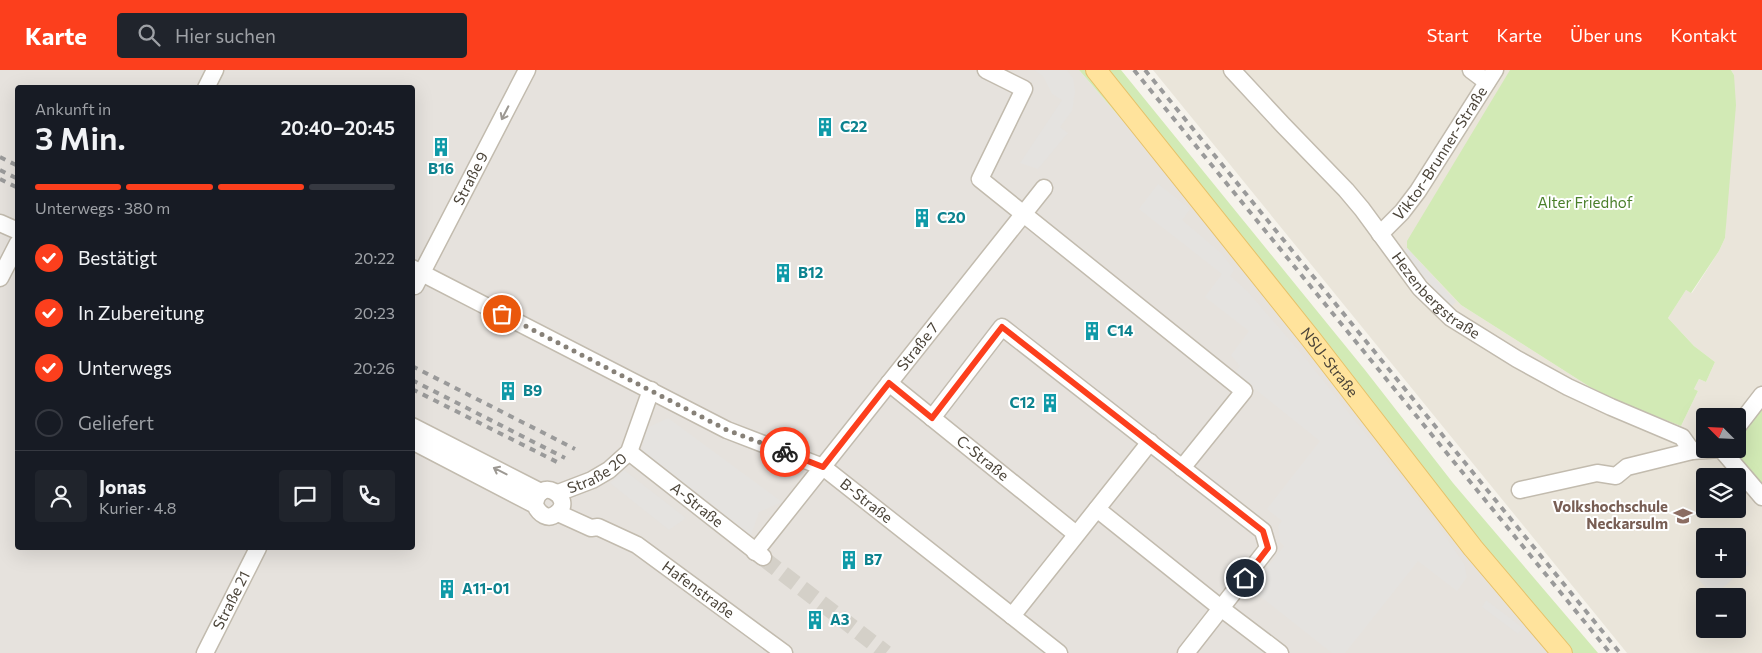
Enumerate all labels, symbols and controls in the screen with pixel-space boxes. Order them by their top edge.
search box [117,13,467,58]
text: Karte [25,21,87,50]
icon: search [135,21,163,49]
text: Hier suchen [175,24,276,47]
text: Start [1427,24,1469,46]
text: Karte [1497,24,1542,46]
text: Über uns [1570,24,1643,46]
text: Kontakt [1671,24,1737,46]
street label: Viktor-Brunner-Straße [1389,83,1490,224]
text: Ankunft in [35,99,111,118]
one-way arrow [500,106,510,121]
text: 20:40–20:45 [281,116,395,139]
building icon: C22 [814,116,836,138]
text: 3 Min. [35,117,126,157]
place label: C22 [840,117,867,135]
building icon: B16 [430,136,452,158]
street label: Straße 9 [449,148,491,208]
place label: B16 [428,159,454,177]
park label: Alter Friedhof [1537,193,1633,211]
text: Unterwegs · 380 m [35,198,170,217]
building icon: C20 [911,207,933,229]
place label: C20 [937,208,966,226]
icon: check [35,244,63,272]
text: Bestätigt [78,246,157,269]
text: 20:22 [354,248,395,267]
street label: Hezenbergstraße [1389,248,1484,342]
building icon: B12 [772,262,794,284]
place label: B12 [798,263,823,281]
pin [481,293,523,335]
icon: check [35,299,63,327]
icon: bag [488,300,516,328]
text: In Zubereitung [78,301,204,324]
text: 20:23 [354,303,395,322]
street label: Straße 7 [893,318,942,374]
building icon: C14 [1081,320,1103,342]
place label: C14 [1107,321,1133,339]
street label: NSU-Straße [1297,324,1363,400]
icon: check [35,354,63,382]
text: Unterwegs [78,356,172,379]
text: 20:26 [353,358,395,377]
building icon: B9 [497,380,519,402]
place label: B9 [523,381,542,399]
building icon: C12 [1039,392,1061,414]
place label: C12 [1009,393,1035,411]
north arrow [1696,408,1746,458]
map controls [1696,408,1746,638]
text: Geliefert [78,411,154,434]
courier [760,427,810,477]
street label: C-Straße [953,431,1013,484]
icon: bike [771,438,799,466]
street label: Straße 20 [564,448,630,497]
one-way arrow [493,466,508,475]
button: layers [1696,468,1746,518]
button: person [35,470,87,522]
button: chat [279,470,331,522]
button: phone [343,470,395,522]
street label: B-Straße [837,474,897,526]
text: Jonas [99,475,146,498]
street label: A-Straße [667,478,727,530]
place label: Volkshochschule Neckarsulm [1553,497,1668,532]
text: Kurier · 4.8 [99,498,176,517]
school or university icon: Volkshochschule Neckarsulm [1672,505,1694,527]
button: + [1696,528,1746,578]
building icon: B7 [838,549,860,571]
place label: B7 [864,550,882,568]
street label: Hafenstraße [659,557,738,621]
pin [1224,557,1266,599]
icon: home [1231,564,1259,592]
street label: Straße 21 [208,568,253,632]
building icon: A11-01 [436,578,458,600]
place label: A11-01 [462,579,510,597]
button: − [1696,588,1746,638]
building icon: A3 [804,609,826,631]
place label: A3 [830,610,850,628]

